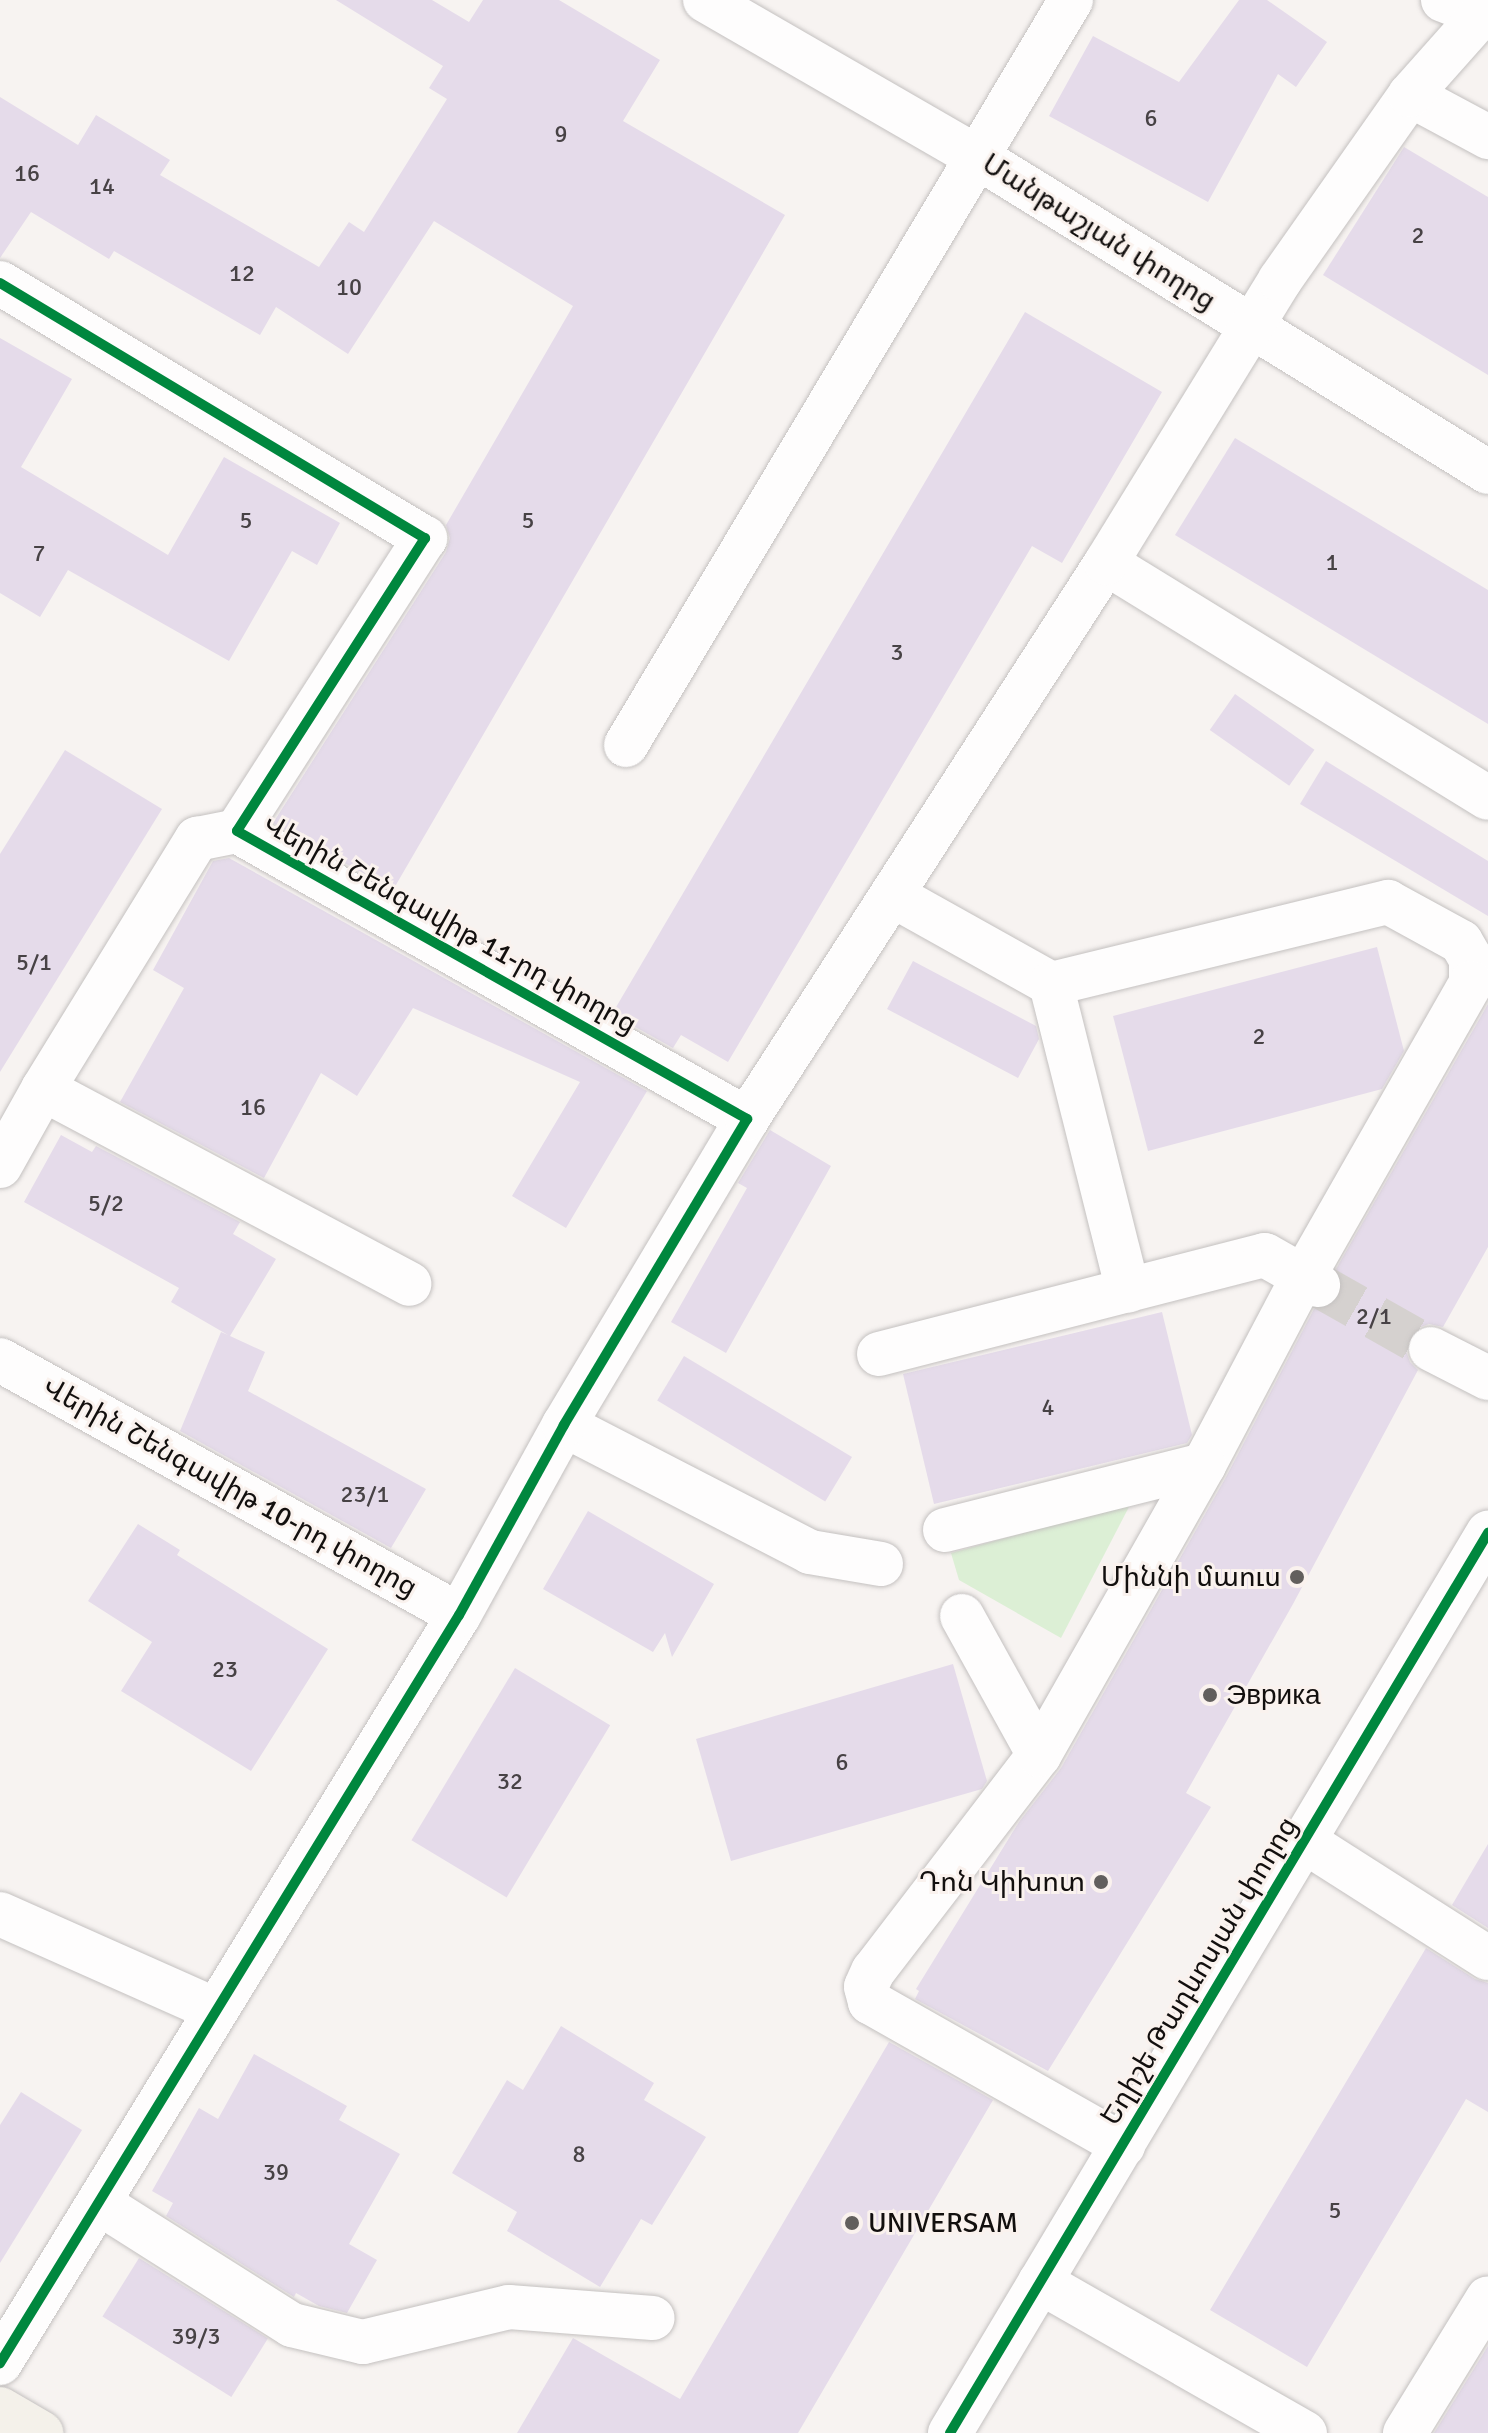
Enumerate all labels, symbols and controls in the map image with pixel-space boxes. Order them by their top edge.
house number: 6 [1145,105,1157,133]
house number: 9 [555,121,567,149]
street label: Մանթաշյան փողոց [976,147,1222,317]
house number: 16 [14,160,40,188]
house number: 14 [89,173,115,201]
house number: 2 [1412,222,1424,250]
house number: 12 [229,260,255,288]
house number: 10 [336,274,362,302]
house number: 5 [240,507,252,535]
house number: 5 [522,507,534,535]
house number: 7 [33,540,45,568]
house number: 1 [1326,549,1338,577]
house number: 3 [891,639,903,667]
street label: Վերին Շենգավիթ 11-րդ փողոց [257,807,643,1041]
house number: 5/1 [16,949,52,977]
house number: 2 [1253,1023,1265,1051]
house number: 16 [240,1094,266,1122]
house number: 5/2 [88,1190,124,1218]
house number: 2/1 [1356,1303,1392,1331]
street label: Վերին Շենգավիթ 10-րդ փողոց [37,1370,423,1604]
house number: 4 [1042,1394,1054,1422]
house number: 23/1 [340,1481,390,1509]
place label: Միննի մաուս [1101,1560,1281,1594]
marker: Միննի մաուս [1288,1568,1306,1586]
house number: 23 [212,1656,238,1684]
place label: Эврика [1226,1678,1321,1712]
marker: Эврика [1201,1686,1219,1704]
house number: 6 [836,1749,848,1777]
house number: 32 [497,1768,523,1796]
street label: Եղիշե Թադևոսյան փողոց [1093,1811,1305,2131]
place label: Դոն Կիխոտ [919,1865,1085,1899]
marker: Դոն Կիխոտ [1092,1873,1110,1891]
house number: 8 [573,2141,585,2169]
house number: 39 [263,2159,289,2187]
house number: 5 [1329,2197,1341,2225]
place label: UNIVERSAM [868,2206,1018,2240]
marker: UNIVERSAM [843,2214,861,2232]
house number: 39/3 [171,2323,221,2351]

